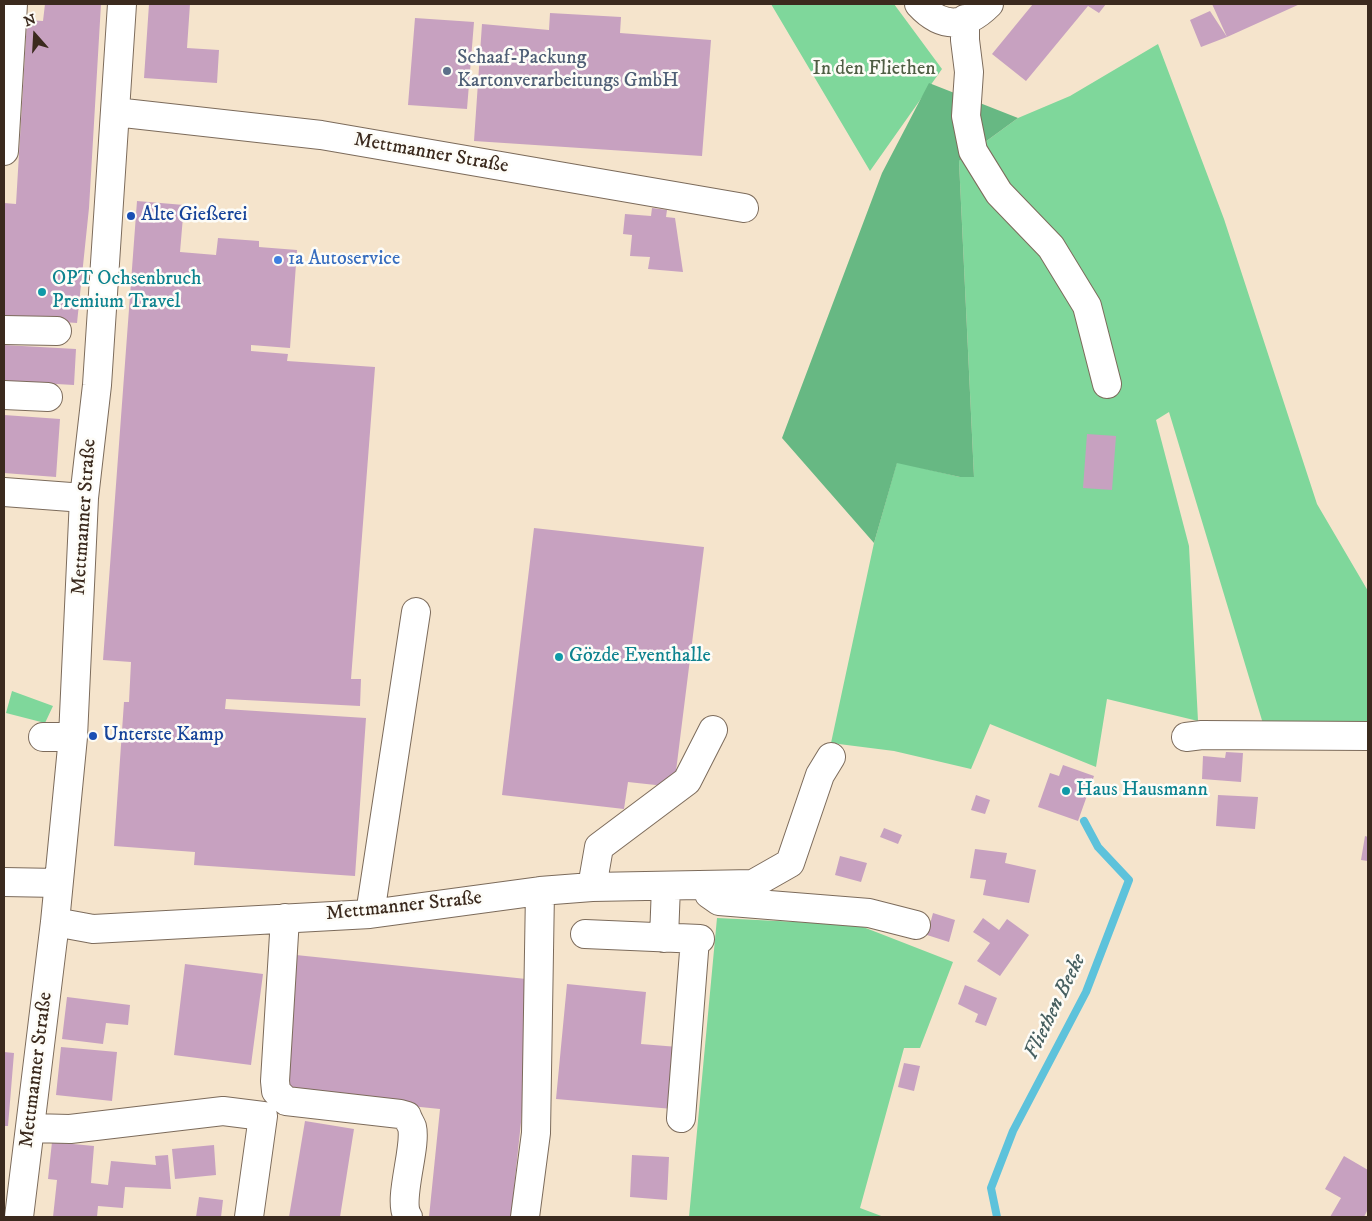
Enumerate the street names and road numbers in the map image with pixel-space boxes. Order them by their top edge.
street label: Mettmanner Straße [352,129,510,179]
street label: Mettmanner Straße [68,438,102,596]
street label: Mettmanner Straße [325,887,483,927]
street label: Mettmanner Straße [16,991,58,1149]

